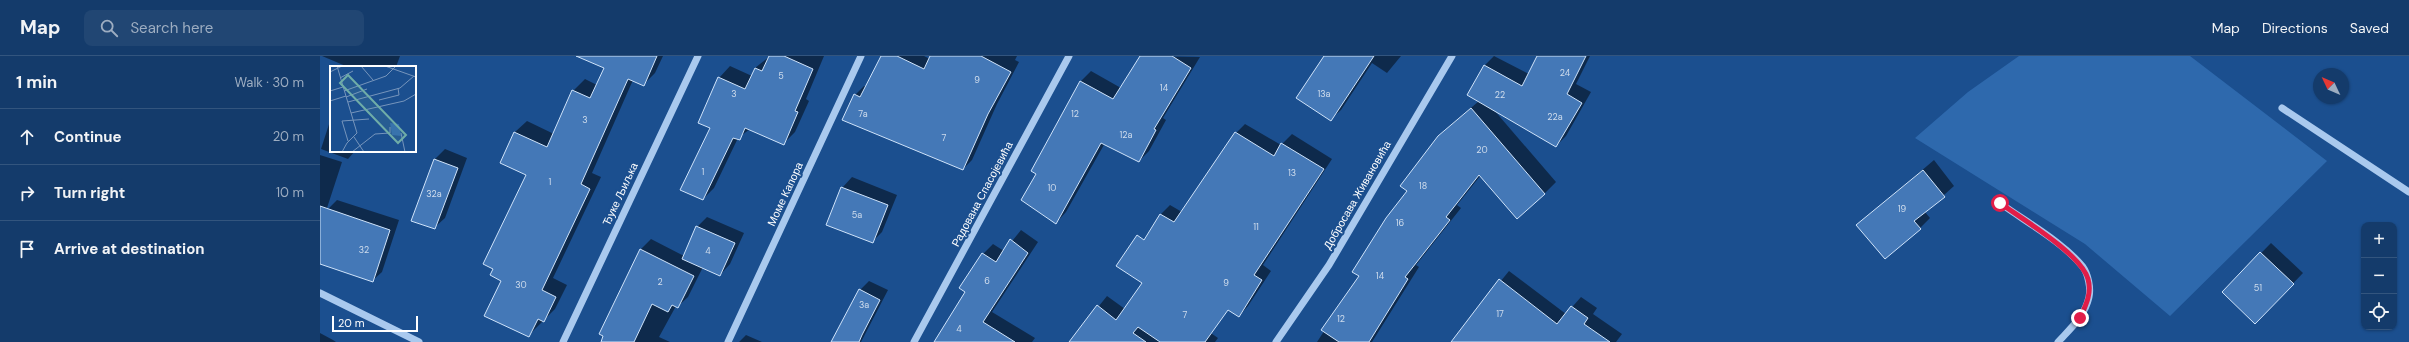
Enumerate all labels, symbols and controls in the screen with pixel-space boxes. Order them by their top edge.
search box [84,10,364,46]
text: Map [20,15,60,40]
icon: search [98,17,120,39]
text: Search here [130,18,213,38]
text: Map [2212,19,2240,37]
text: Directions [2262,19,2328,37]
text: Saved [2350,19,2389,37]
inset map [330,66,416,152]
house number: 24 [1560,67,1571,79]
north arrow [2313,68,2349,104]
house number: 5 [778,70,784,82]
text: 1 min [16,71,57,93]
text: Walk · 30 m [234,74,304,91]
house number: 9 [974,74,980,86]
house number: 14 [1160,82,1169,94]
house number: 3 [731,88,737,100]
house number: 13a [1317,88,1331,100]
house number: 22 [1495,89,1505,101]
house number: 7a [858,108,868,120]
house number: 12 [1071,108,1079,120]
house number: 22a [1547,111,1563,123]
house number: 3 [582,114,588,126]
icon: ahead [16,126,38,148]
text: Continue [54,127,122,147]
text: 20 m [273,128,304,145]
house number: 12a [1120,129,1133,141]
house number: 7 [942,132,947,144]
street label: Добросава Живановића [1320,137,1394,252]
street label: Радована Спасојевића [948,138,1016,249]
house number: 20 [1476,144,1488,156]
street label: Ђуке Љиљка [599,159,641,228]
street label: Моме Капора [764,159,806,228]
house number: 1 [702,166,705,178]
house number: 13 [1288,167,1296,179]
house number: 1 [549,176,552,188]
house number: 18 [1419,180,1427,192]
icon: right [16,182,38,204]
house number: 10 [1048,182,1056,194]
text: Turn right [54,183,125,203]
text: 10 m [276,184,304,201]
house number: 32a [426,188,442,200]
route start [1991,194,2009,212]
house number: 19 [1898,203,1907,215]
house number: 5a [852,209,862,221]
house number: 16 [1396,217,1405,229]
house number: 11 [1253,221,1259,233]
map controls [2361,222,2397,330]
button: + [2361,222,2397,258]
icon: arrive [16,238,38,260]
text: Arrive at destination [54,239,205,259]
house number: 32 [359,244,369,256]
house number: 4 [705,245,711,257]
button: − [2361,258,2397,294]
house number: 14 [1376,270,1385,282]
house number: 6 [984,275,990,287]
house number: 2 [657,276,663,288]
house number: 9 [1223,277,1229,289]
house number: 30 [515,279,527,291]
house number: 51 [2254,282,2262,294]
button: locate [2361,294,2397,330]
house number: 3a [859,299,869,311]
house number: 17 [1496,308,1504,320]
house number: 7 [1183,309,1188,321]
route end [2071,309,2089,327]
house number: 12 [1337,313,1345,325]
scale bar [332,314,418,333]
text: 20 m [338,316,364,330]
house number: 4 [956,323,962,335]

